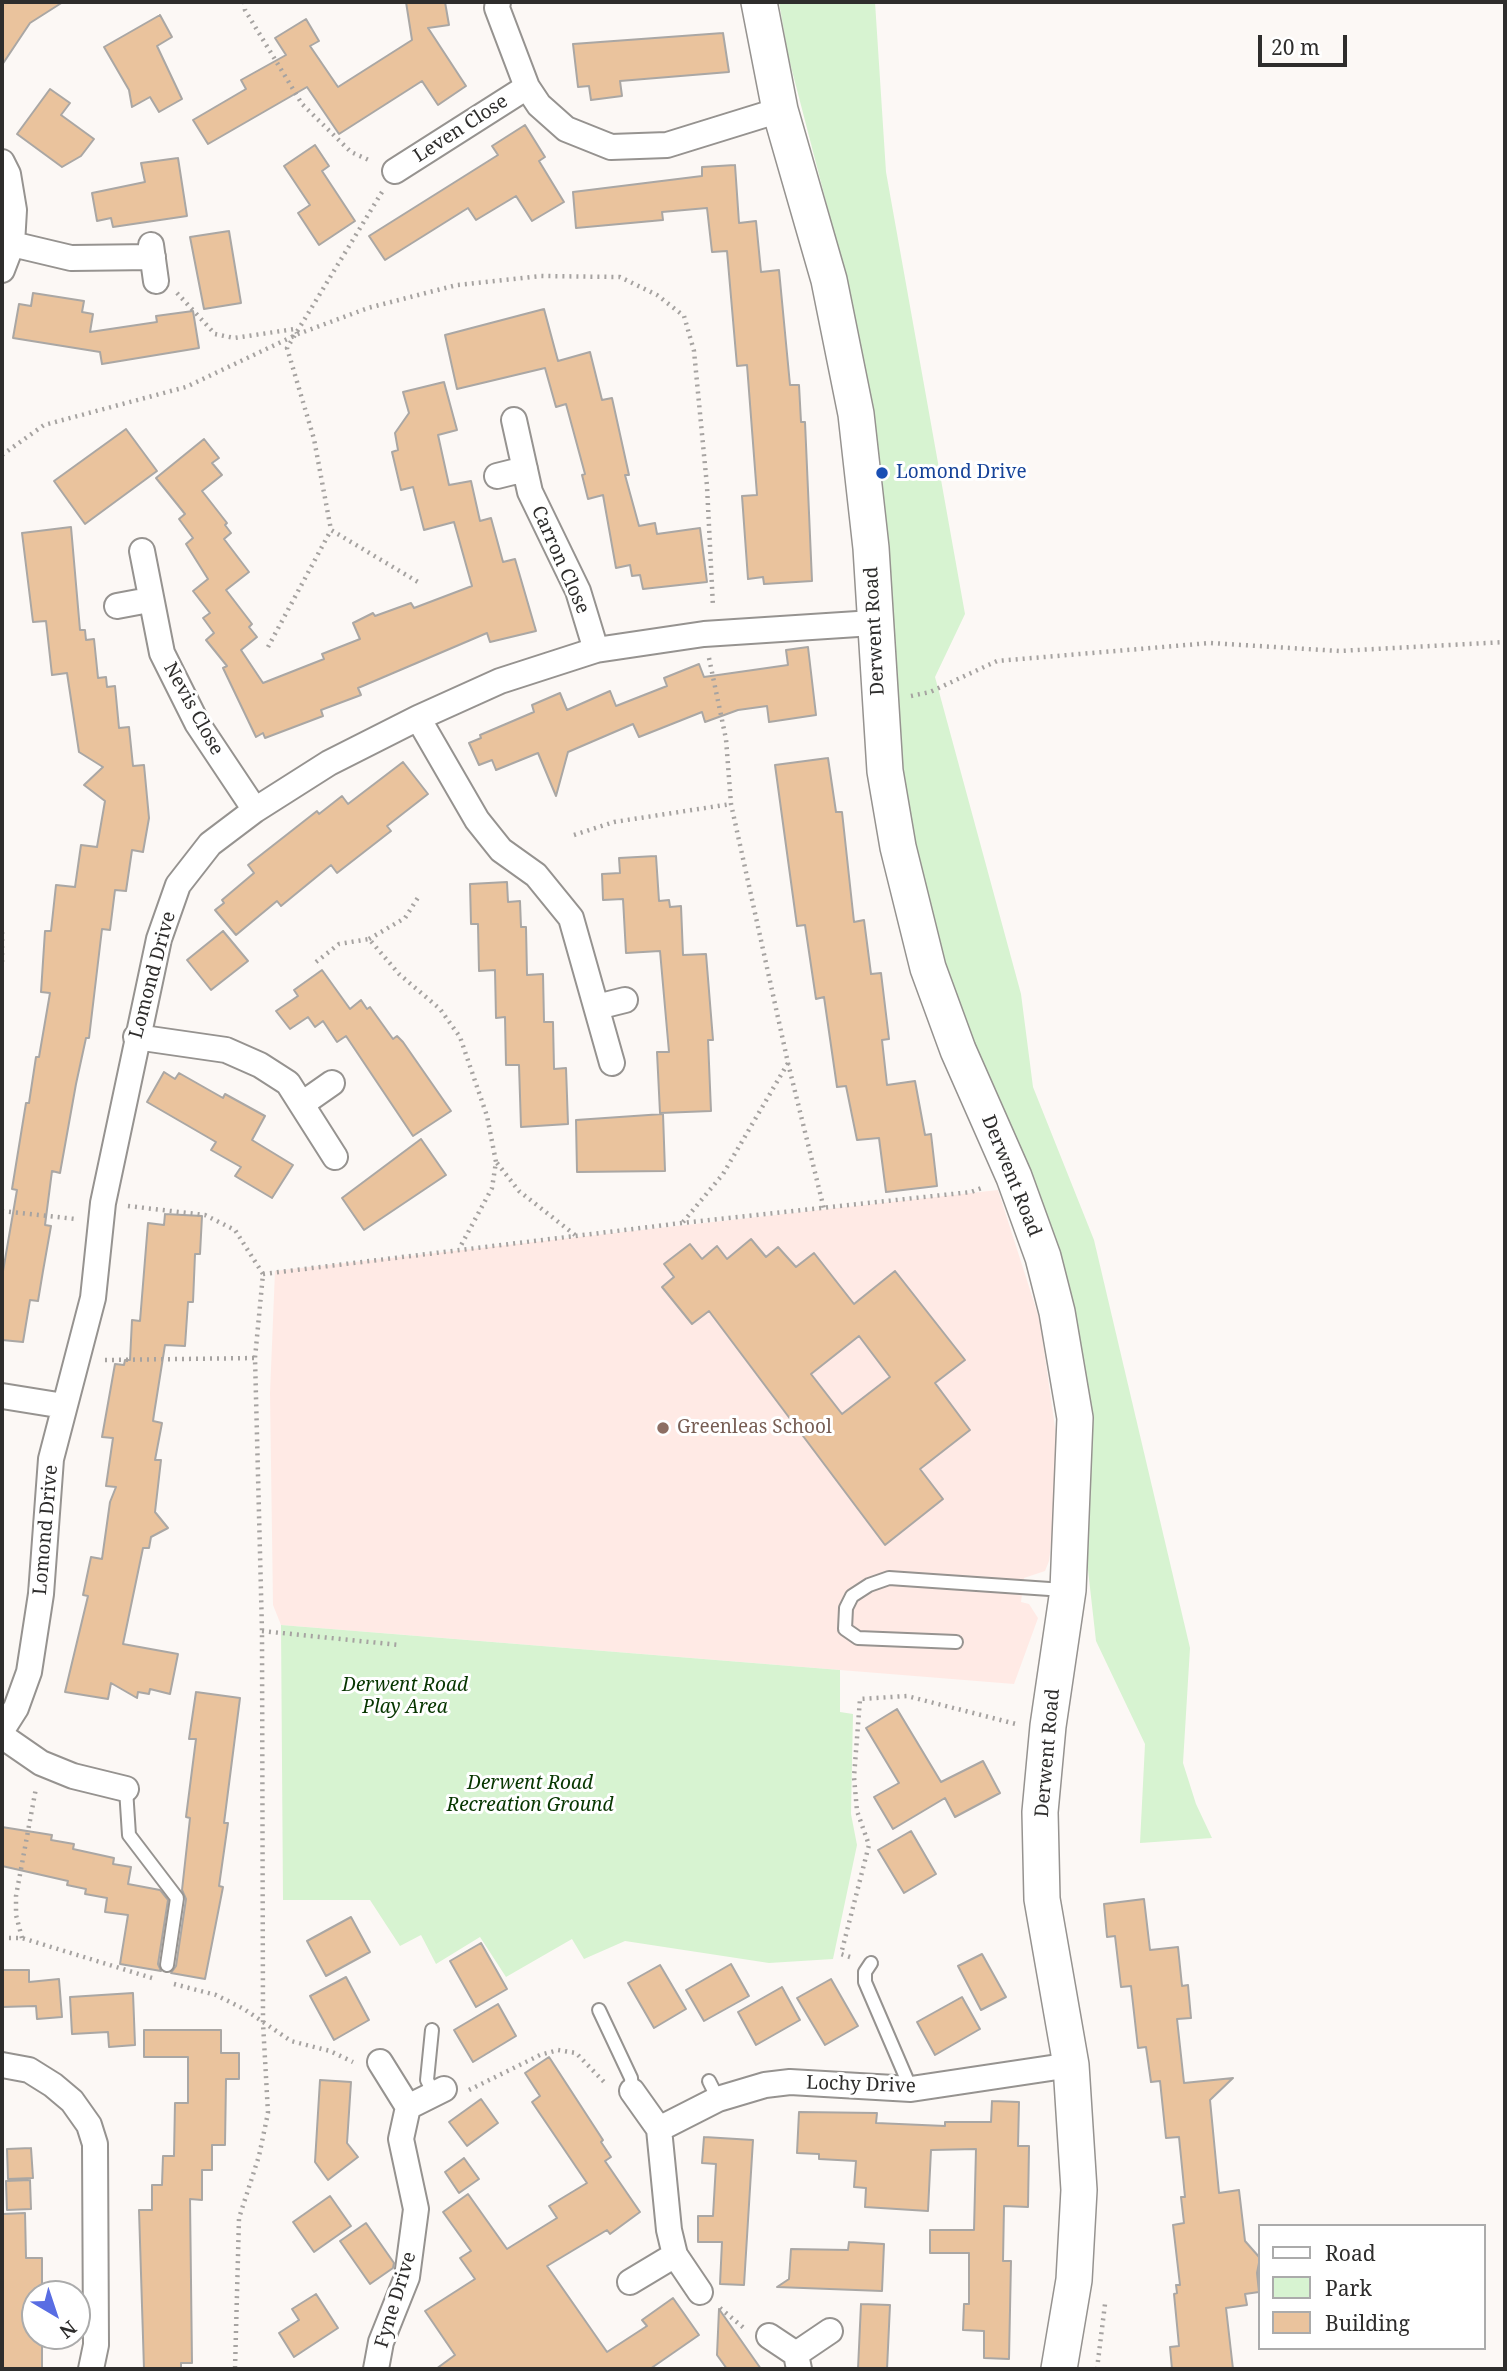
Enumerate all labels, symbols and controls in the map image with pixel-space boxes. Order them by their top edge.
scale bar [1262,21,1351,65]
text: 20 m [1271,33,1320,61]
street label: Leven Close [410,90,512,168]
place label: Lomond Drive [896,462,1027,484]
marker: Lomond Drive [874,465,890,481]
street label: Carron Close [526,503,594,617]
street label: Derwent Road [860,566,890,696]
street label: Nevis Close [158,659,228,759]
street label: Lomond Drive [125,909,181,1041]
street label: Derwent Road [976,1112,1046,1240]
place label: Greenleas School [677,1417,832,1439]
marker: Greenleas School [655,1420,671,1436]
street label: Lomond Drive [29,1464,63,1596]
park label: Derwent Road Play Area [342,1675,468,1719]
street label: Derwent Road [1031,1688,1065,1818]
park label: Derwent Road Recreation Ground [447,1773,613,1817]
street label: Lochy Drive [806,2072,916,2098]
legend [1258,2224,1486,2350]
text: Road [1325,2239,1376,2267]
street label: Fyne Drive [371,2249,421,2351]
text: Park [1325,2274,1372,2302]
north arrow [21,2280,91,2350]
text: Building [1325,2309,1410,2337]
text: N [54,2315,82,2345]

